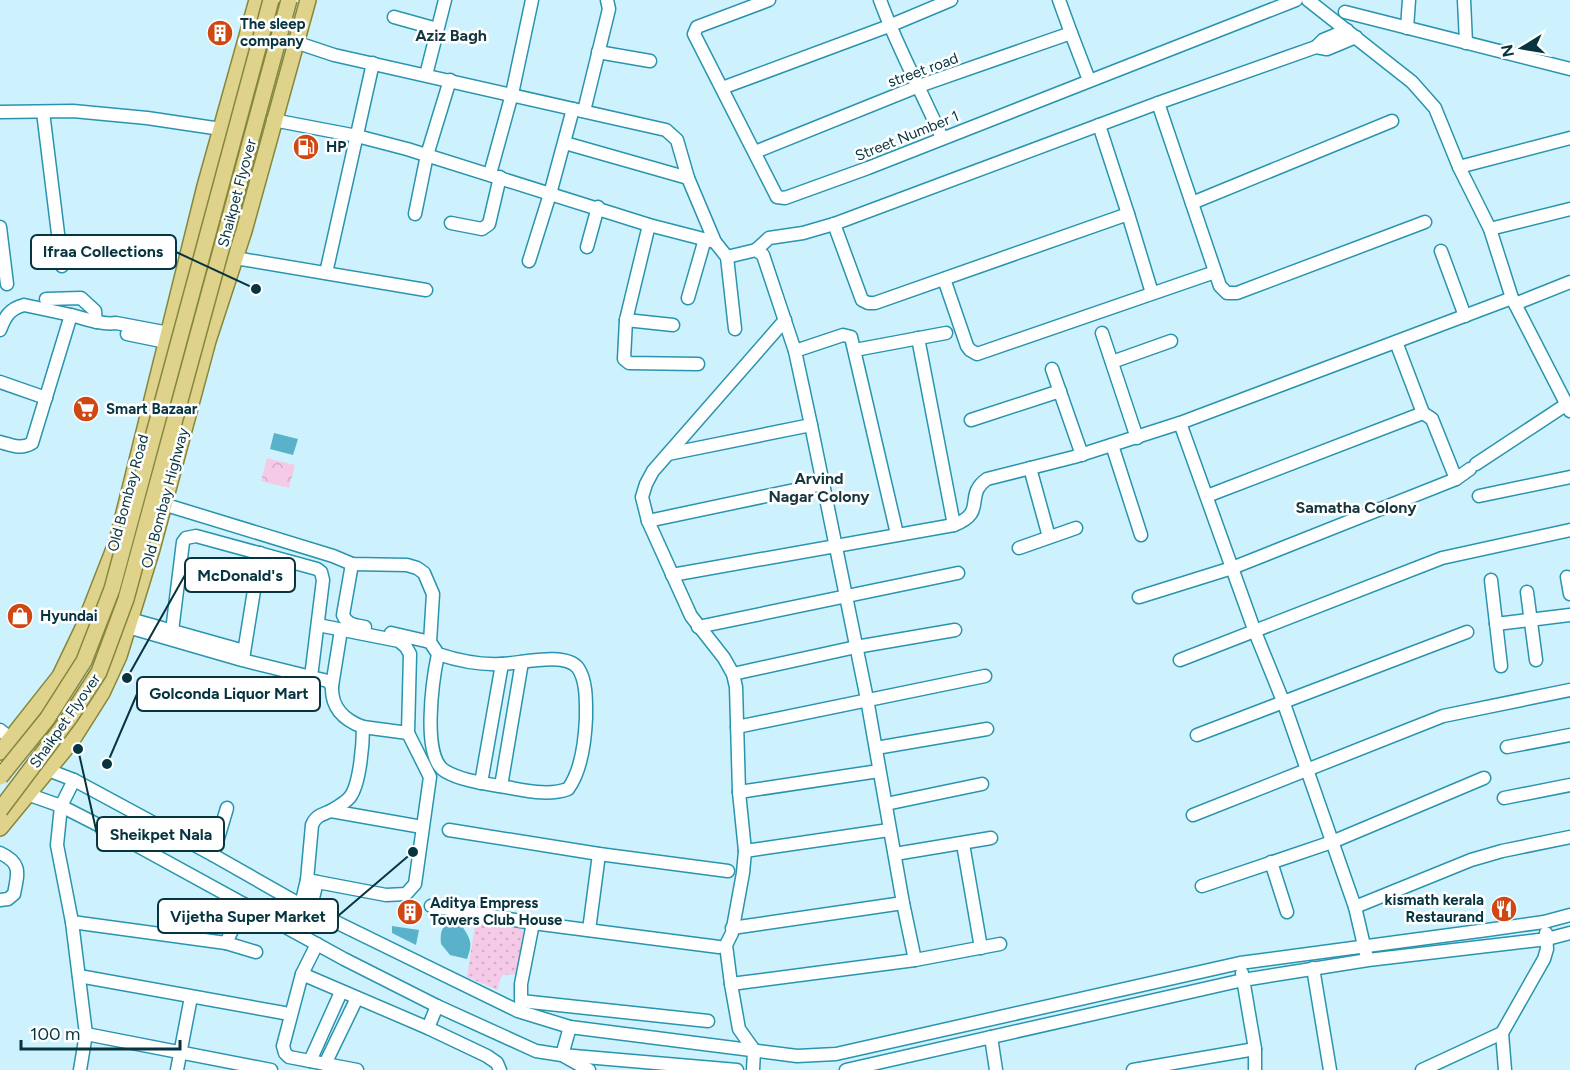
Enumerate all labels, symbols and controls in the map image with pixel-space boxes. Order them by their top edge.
place label: The sleep company [240,15,306,50]
building icon: The sleep company [205,18,235,48]
north arrow [1492,18,1552,78]
district label: Aziz Bagh [415,26,487,45]
text: N [1497,43,1518,59]
street label: street road [885,49,961,91]
street label: Street Number 1 [852,107,962,165]
fuel station icon: HP [291,132,321,162]
street label: Shaikpet Flyover [214,137,260,249]
place label: HP [326,138,346,156]
callout: Ifraa Collections [31,235,176,269]
text: Ifraa Collections [43,242,164,261]
supermarket icon: Smart Bazaar [71,394,101,424]
place label: Smart Bazaar [106,400,198,418]
street label: Old Bombay Highway [138,426,192,570]
street label: Old Bombay Road [104,432,152,554]
district label: Arvind Nagar Colony [768,469,870,506]
district label: Samatha Colony [1296,498,1417,517]
callout: McDonald's [185,558,295,592]
text: McDonald's [197,566,283,585]
shop icon: Hyundai [5,601,35,631]
place label: Hyundai [40,607,98,625]
street label: Shaikpet Flyover [26,670,104,772]
callout: Golconda Liquor Mart [137,677,320,711]
text: Golconda Liquor Mart [149,684,309,703]
callout: Sheikpet Nala [97,817,224,851]
text: Sheikpet Nala [110,825,212,844]
place label: kismath kerala Restaurand [1384,891,1484,926]
place label: Aditya Empress Towers Club House [430,894,563,929]
restaurant icon: kismath kerala Restaurand [1489,894,1519,924]
building icon: Aditya Empress Towers Club House [395,897,425,927]
callout: Vijetha Super Market [158,899,338,933]
text: Vijetha Super Market [170,907,326,926]
scale bar [21,1013,180,1051]
text: 100 m [30,1023,80,1045]

